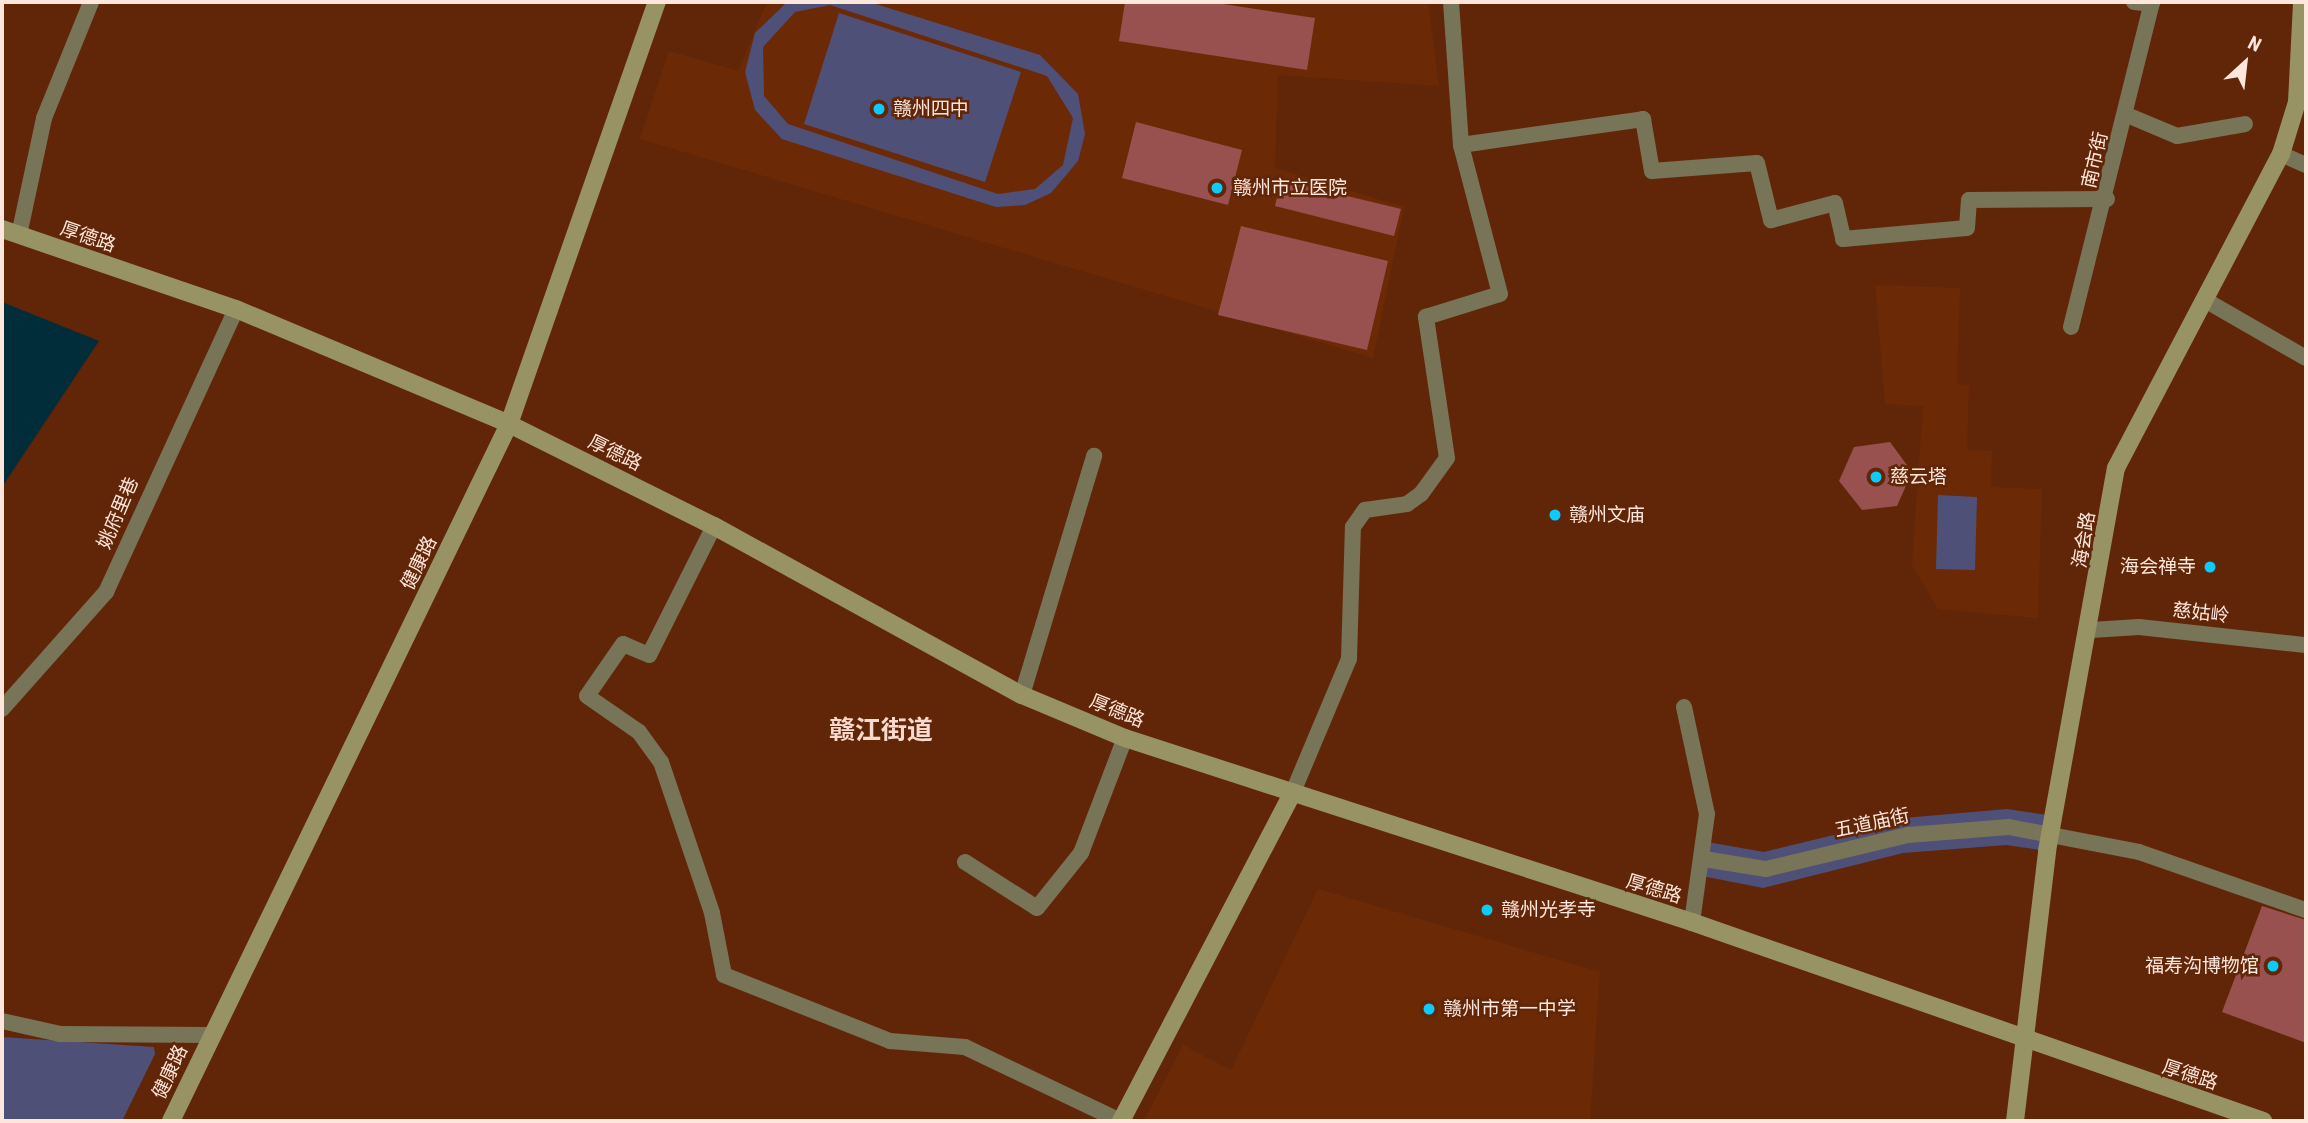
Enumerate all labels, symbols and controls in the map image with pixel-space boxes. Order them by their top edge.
north arrow [2210,28,2280,98]
text: N [2244,31,2265,57]
place label: 赣州四中 [893,98,969,120]
marker: 赣州四中 [871,101,887,117]
street label: 南市街 [2077,130,2113,190]
place label: 赣州市立医院 [1233,177,1347,199]
marker: 赣州市立医院 [1207,178,1227,198]
street label: 厚德路 [57,217,119,257]
street label: 厚德路 [584,430,646,476]
place label: 慈云塔 [1890,466,1947,488]
marker: 慈云塔 [1868,469,1884,485]
street label: 姚府里巷 [93,474,143,552]
place label: 赣州文庙 [1569,504,1645,526]
marker: 赣州文庙 [1547,507,1563,523]
street label: 海会路 [2068,510,2100,570]
street label: 健康路 [396,532,442,594]
place label: 海会禅寺 [2120,556,2196,578]
marker: 海会禅寺 [2202,559,2218,575]
street label: 慈姑岭 [2171,599,2231,627]
street label: 厚德路 [1086,690,1148,732]
district label: 赣江街道 [829,715,933,747]
street label: 五道庙街 [1832,804,1912,842]
street label: 厚德路 [1623,870,1685,908]
place label: 赣州光孝寺 [1501,899,1596,921]
marker: 赣州光孝寺 [1479,902,1495,918]
place label: 福寿沟博物馆 [2145,955,2259,977]
marker: 福寿沟博物馆 [2265,958,2281,974]
place label: 赣州市第一中学 [1443,998,1576,1020]
marker: 赣州市第一中学 [1421,1001,1437,1017]
street label: 健康路 [148,1041,192,1103]
street label: 厚德路 [2159,1055,2221,1095]

